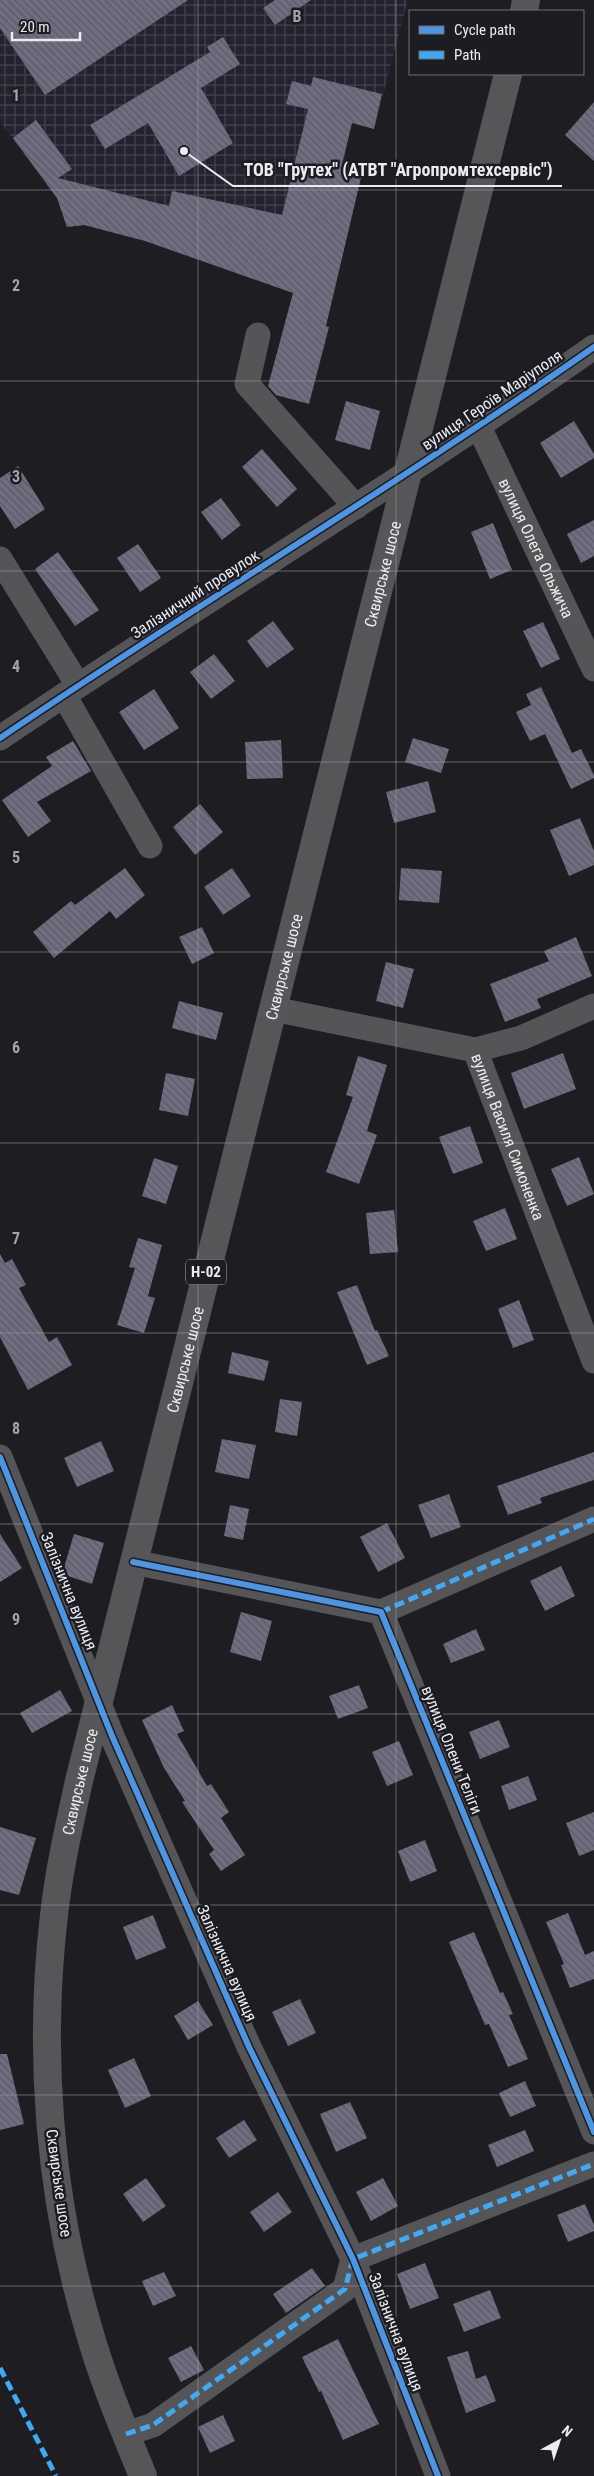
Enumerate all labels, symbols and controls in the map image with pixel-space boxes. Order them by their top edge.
text: B [293,7,302,26]
scale bar [12,10,80,42]
legend [409,10,584,75]
text: 20 m [20,18,50,36]
text: Cycle path [454,21,516,39]
text: Path [454,46,481,64]
text: 1 [12,86,20,105]
callout: ТОВ "Грутех" (АТВТ "Агропромтехсервіс") [233,153,562,186]
text: ТОВ "Грутех" (АТВТ "Агропромтехсервіс") [243,159,553,181]
text: 2 [12,276,20,295]
street label: вулиця Героїв Маріуполя [418,346,566,454]
text: 3 [12,467,20,486]
street label: вулиця Олега Ольжича [495,475,578,621]
street label: Сквирське шосе [360,519,405,629]
street label: Залізничний провулок [127,545,263,643]
text: 4 [12,657,20,676]
text: 5 [12,848,20,867]
street label: Сквирське шосе [261,912,306,1022]
text: 6 [12,1038,20,1057]
street label: вулиця Василя Симоненка [468,1051,549,1223]
text: 7 [12,1229,20,1248]
road number: Н-02 [186,1260,226,1284]
street label: Сквирське шосе [162,1304,207,1415]
text: 8 [12,1419,20,1438]
street label: Залізнична вулиця [37,1529,101,1653]
text: 9 [12,1610,20,1629]
street label: вулиця Олени Теліги [418,1683,486,1817]
street label: Сквирське шосе [58,1726,101,1837]
street label: Залізнична вулиця [193,1902,261,2024]
street label: Сквирське шосе [42,2128,76,2238]
street label: Залізнична вулиця [365,2270,427,2394]
north arrow [534,2416,584,2466]
text: N [559,2422,576,2440]

